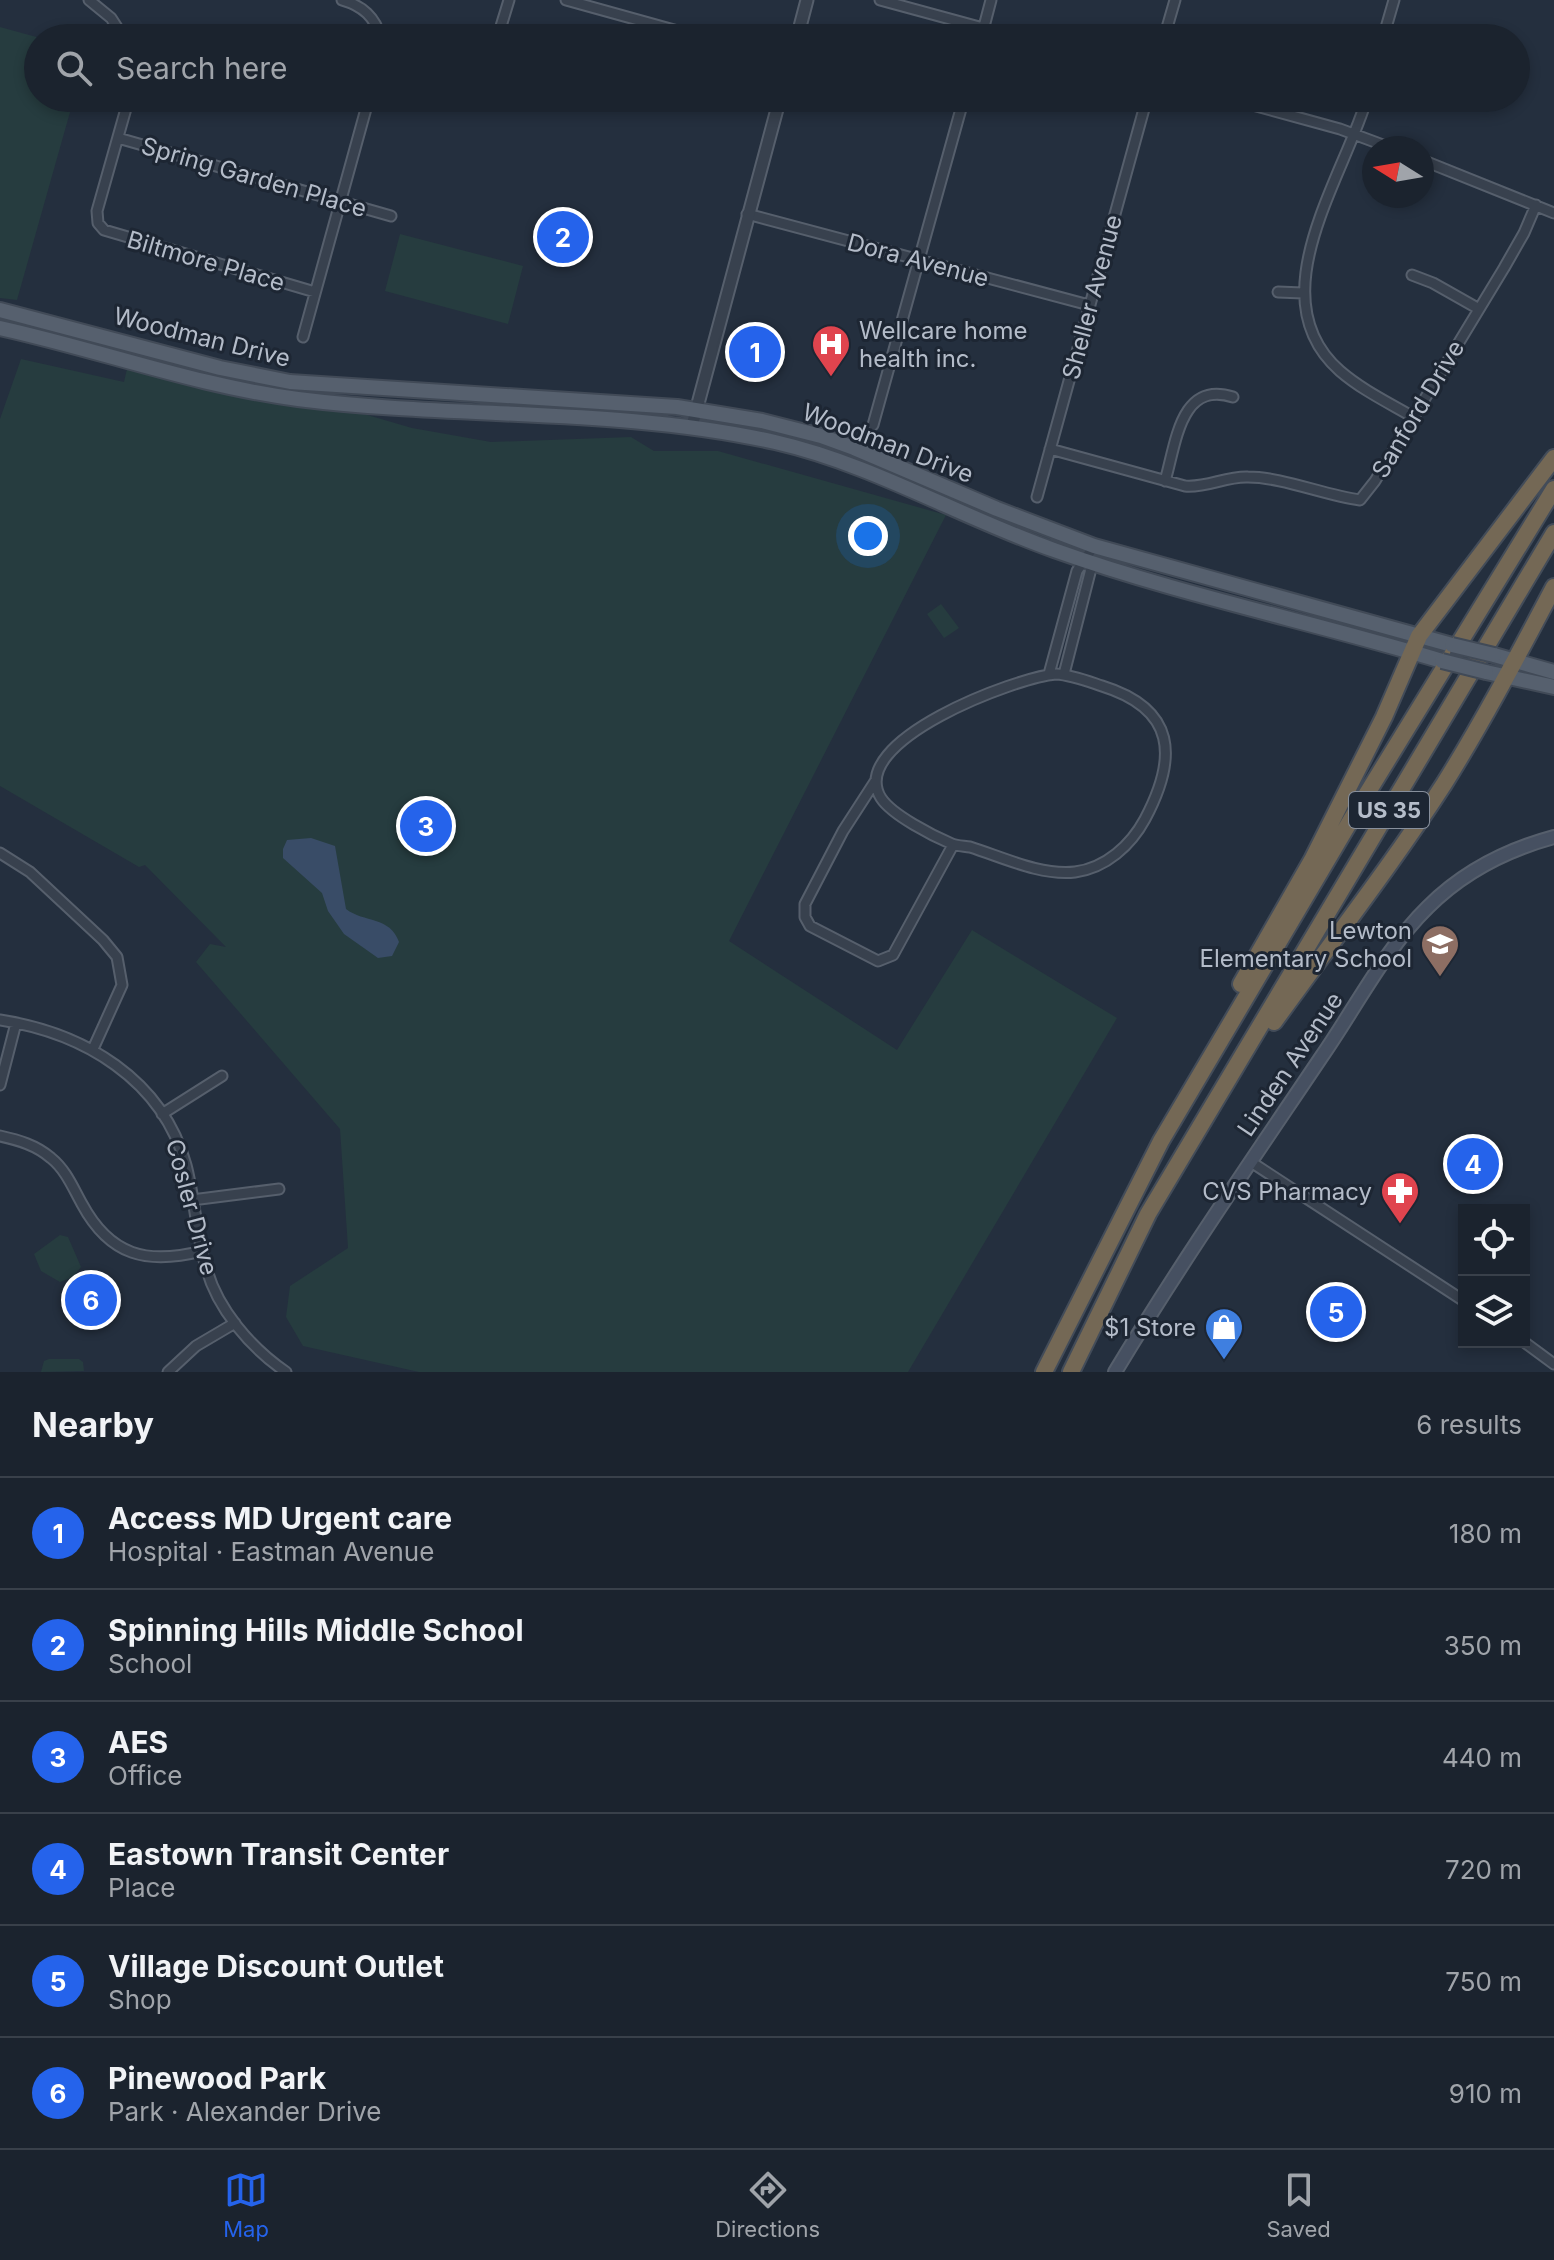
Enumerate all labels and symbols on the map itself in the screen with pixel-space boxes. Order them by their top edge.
street label: Spring Garden Place [138,131,370,223]
north arrow [1362,136,1434,208]
pin: 2 [537,207,589,267]
street label: Sheller Avenue [1056,211,1128,383]
street label: Biltmore Place [124,225,288,297]
street label: Dora Avenue [844,227,992,293]
street label: Woodman Drive [111,301,293,373]
place label: Wellcare home health inc. [859,316,1027,373]
pin: 1 [729,322,781,382]
hospital icon: Wellcare home health inc. [810,323,852,378]
street label: Sanford Drive [1366,335,1470,483]
street label: Woodman Drive [798,397,978,489]
your location [848,516,888,556]
road number: US 35 [1349,792,1429,828]
pin: 3 [400,796,452,856]
place label: Lewton Elementary School [1200,916,1412,973]
school or university icon: Lewton Elementary School [1419,923,1461,978]
street label: Linden Avenue [1231,986,1349,1142]
pin: 4 [1447,1134,1499,1194]
street label: Cosler Drive [160,1136,224,1278]
pharmacy icon: CVS Pharmacy [1379,1170,1421,1225]
place label: CVS Pharmacy [1202,1177,1372,1206]
pin: 6 [65,1270,117,1330]
pin: 5 [1310,1282,1362,1342]
shop icon: $1 Store [1203,1306,1245,1361]
place label: $1 Store [1104,1313,1196,1342]

